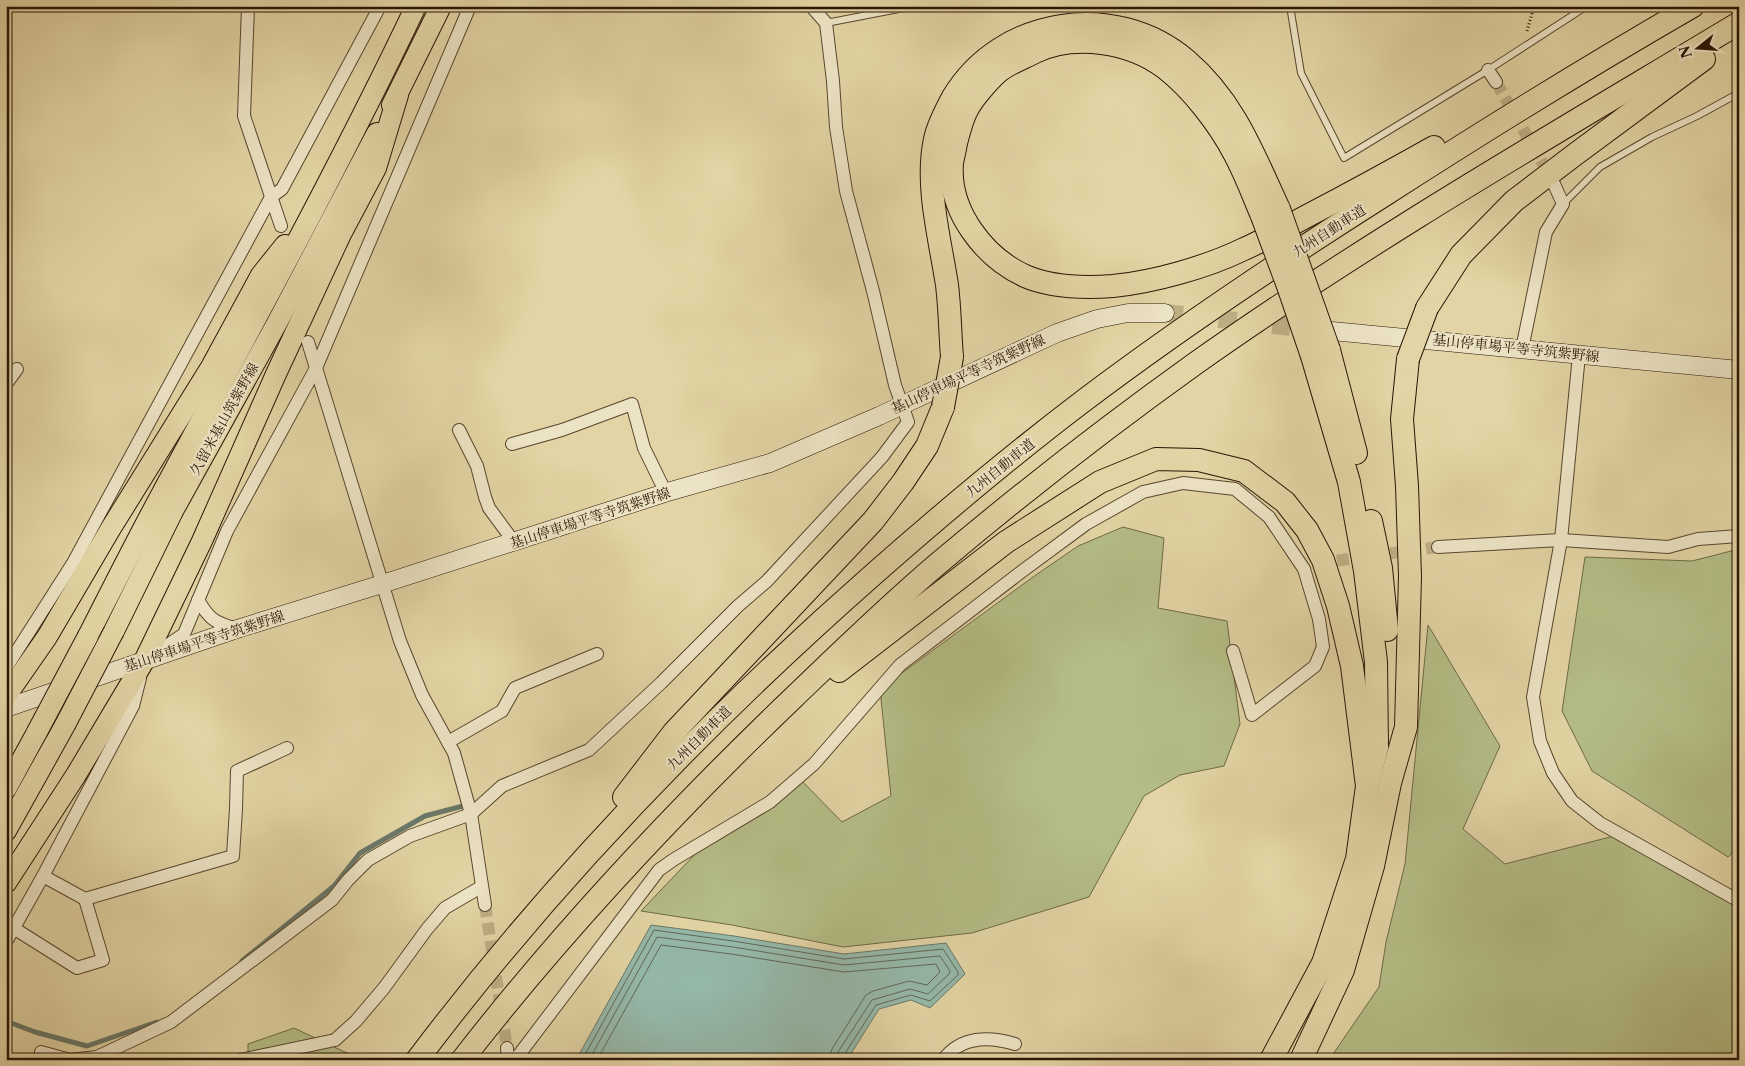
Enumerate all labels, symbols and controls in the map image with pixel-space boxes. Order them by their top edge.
north arrow [1672,22,1722,72]
text: N [1675,43,1696,60]
street label: 九州自動車道 [1289,201,1369,261]
street label: 基山停車場平等寺筑紫野線 [888,330,1048,418]
street label: 基山停車場平等寺筑紫野線 [1432,330,1600,366]
street label: 久留米基山筑紫野線 [186,360,262,478]
street label: 九州自動車道 [962,435,1038,501]
street label: 基山停車場平等寺筑紫野線 [507,483,673,553]
street label: 基山停車場平等寺筑紫野線 [121,606,287,676]
street label: 九州自動車道 [663,702,735,774]

